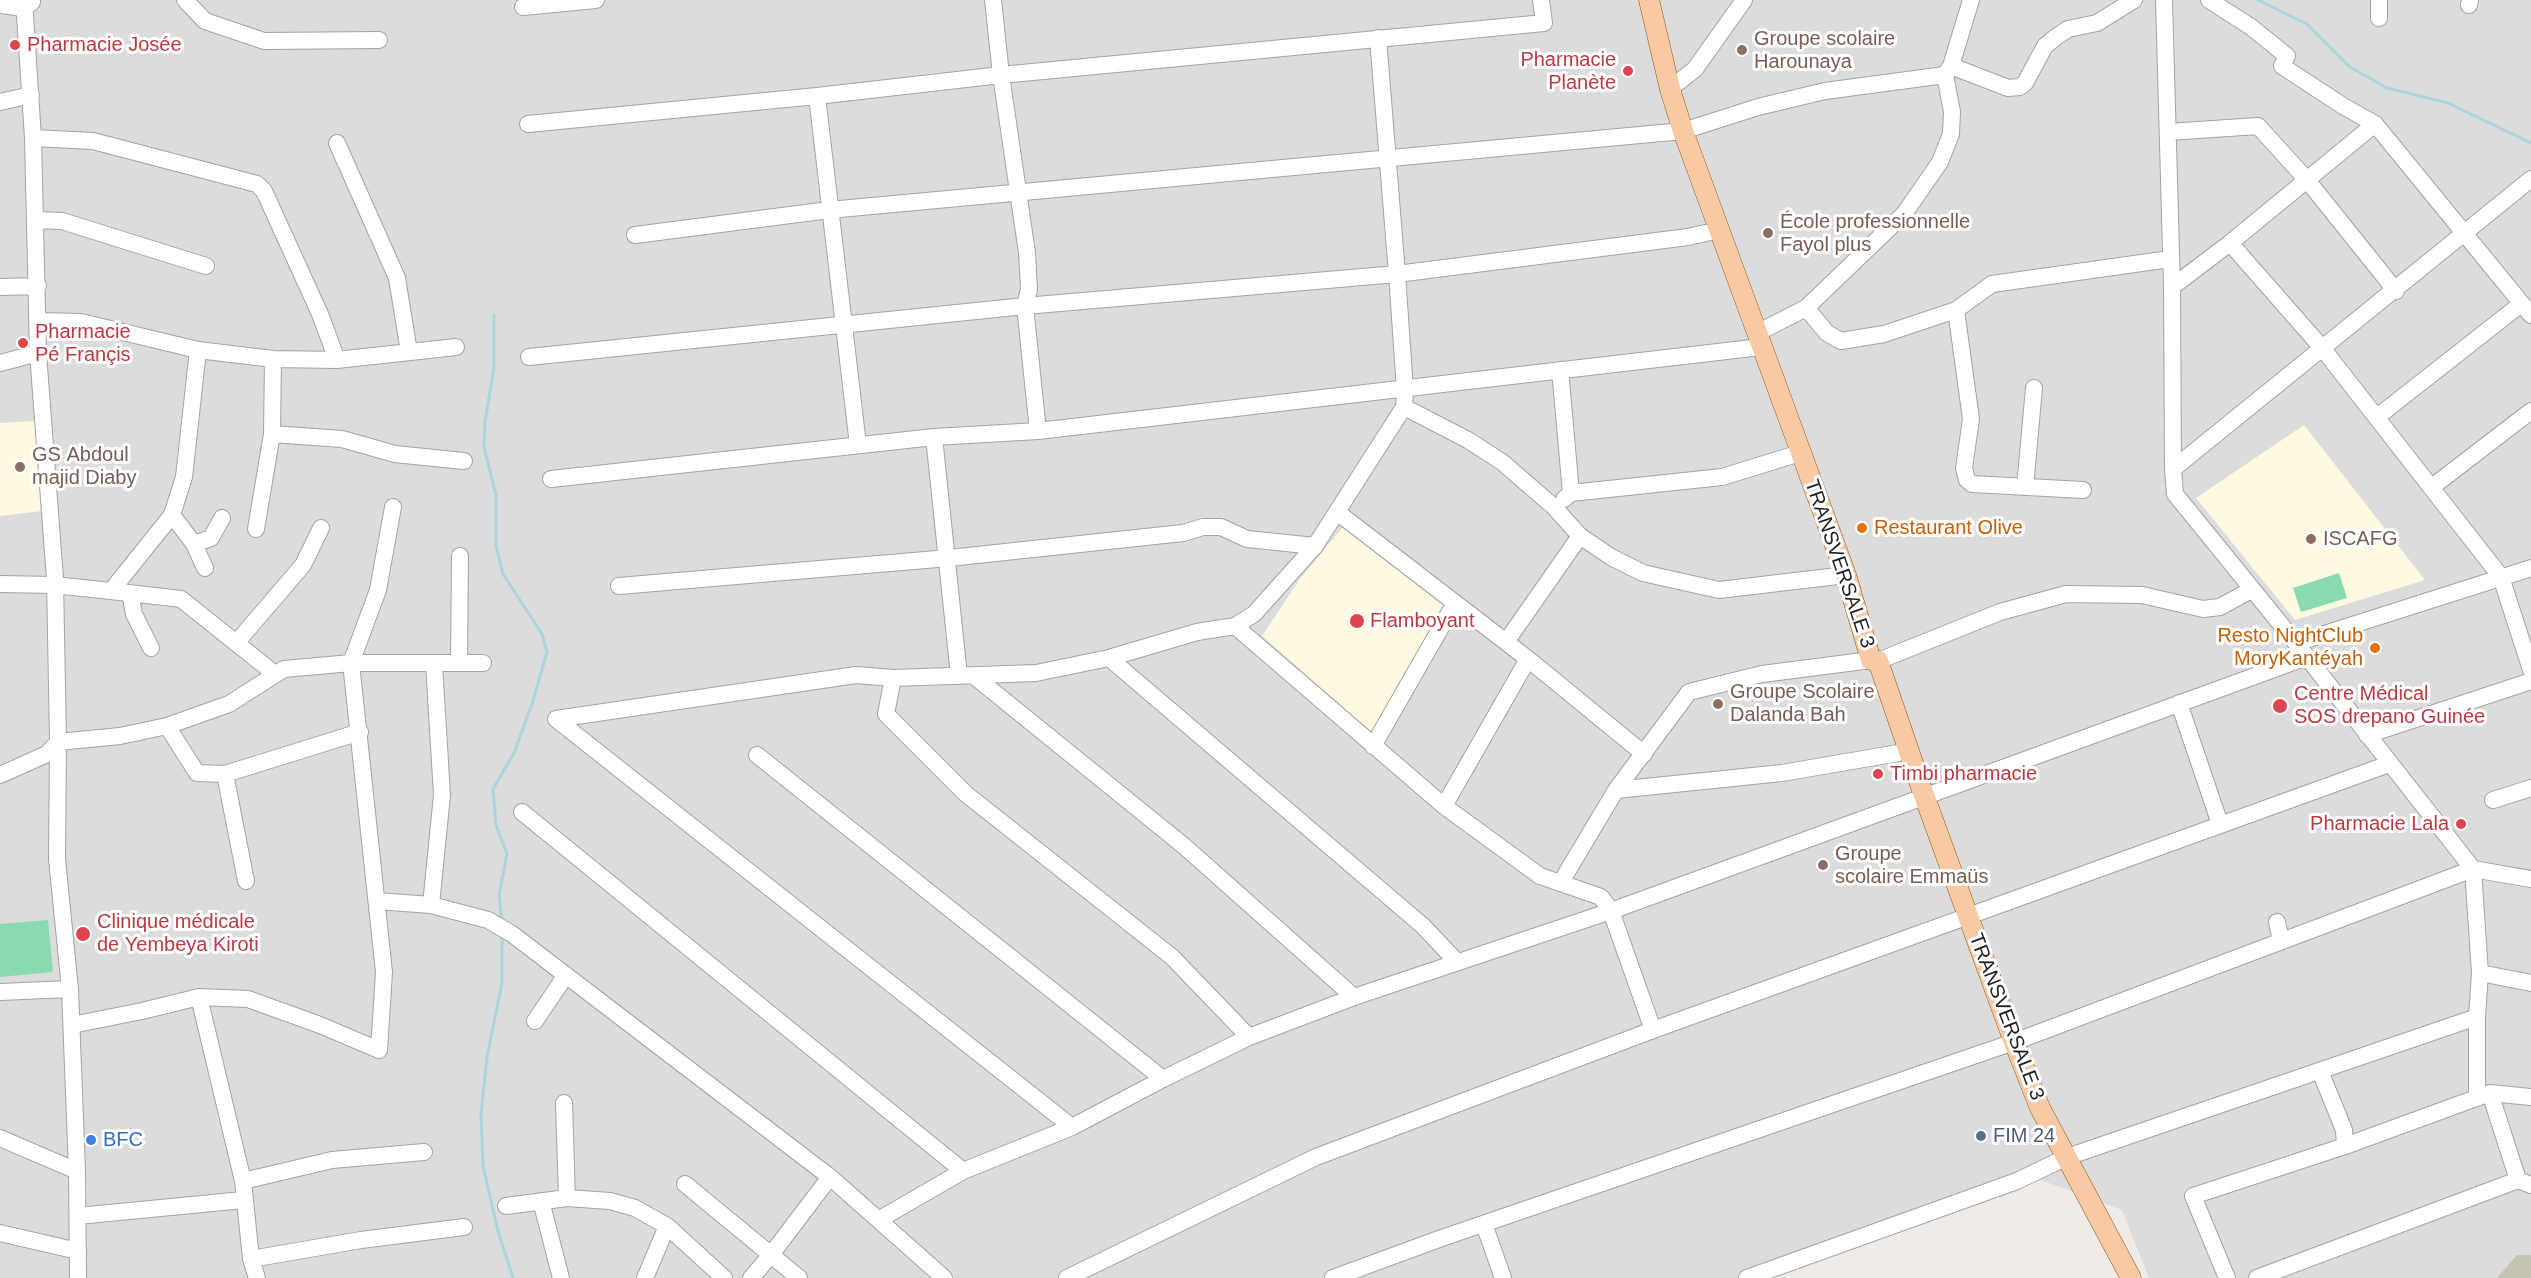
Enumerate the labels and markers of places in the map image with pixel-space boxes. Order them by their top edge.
place label: Groupe scolaire Harounaya [1754,27,1895,74]
place label: Pharmacie Josée [27,33,182,57]
marker: Pharmacie Josée [8,38,22,52]
marker: Groupe scolaire Harounaya [1735,43,1749,57]
place label: Pharmacie Planète [1520,48,1616,95]
marker: Pharmacie Planète [1621,64,1635,78]
place label: École professionnelle Fayol plus [1780,210,1970,257]
marker: École professionnelle Fayol plus [1761,226,1775,240]
place label: Pharmacie Pé Françis [35,320,131,367]
marker: Pharmacie Pé Françis [16,336,30,350]
place label: GS Abdoul majid Diaby [32,443,136,490]
marker: GS Abdoul majid Diaby [13,460,27,474]
place label: Restaurant Olive [1874,516,2023,540]
marker: Restaurant Olive [1855,521,1869,535]
place label: ISCAFG [2323,527,2397,551]
marker: ISCAFG [2304,532,2318,546]
place label: Flamboyant [1370,609,1474,633]
marker: Flamboyant [1348,612,1366,630]
place label: Resto NightClub MoryKantéyah [2217,624,2363,671]
marker: Resto NightClub MoryKantéyah [2368,641,2382,655]
place label: Groupe Scolaire Dalanda Bah [1730,680,1875,727]
place label: Centre Médical SOS drepano Guinée [2294,682,2485,729]
marker: Groupe Scolaire Dalanda Bah [1711,697,1725,711]
marker: Centre Médical SOS drepano Guinée [2271,697,2289,715]
place label: Timbi pharmacie [1890,762,2037,786]
marker: Timbi pharmacie [1871,767,1885,781]
place label: Pharmacie Lala [2310,812,2449,836]
marker: Pharmacie Lala [2454,817,2468,831]
place label: Groupe scolaire Emmaüs [1835,842,1988,889]
marker: Groupe scolaire Emmaüs [1816,858,1830,872]
place label: Clinique médicale de Yembeya Kiroti [97,910,259,957]
marker: Clinique médicale de Yembeya Kiroti [74,925,92,943]
place label: FIM 24 [1993,1124,2055,1148]
place label: BFC [103,1128,143,1152]
marker: FIM 24 [1974,1129,1988,1143]
marker: BFC [84,1133,98,1147]

